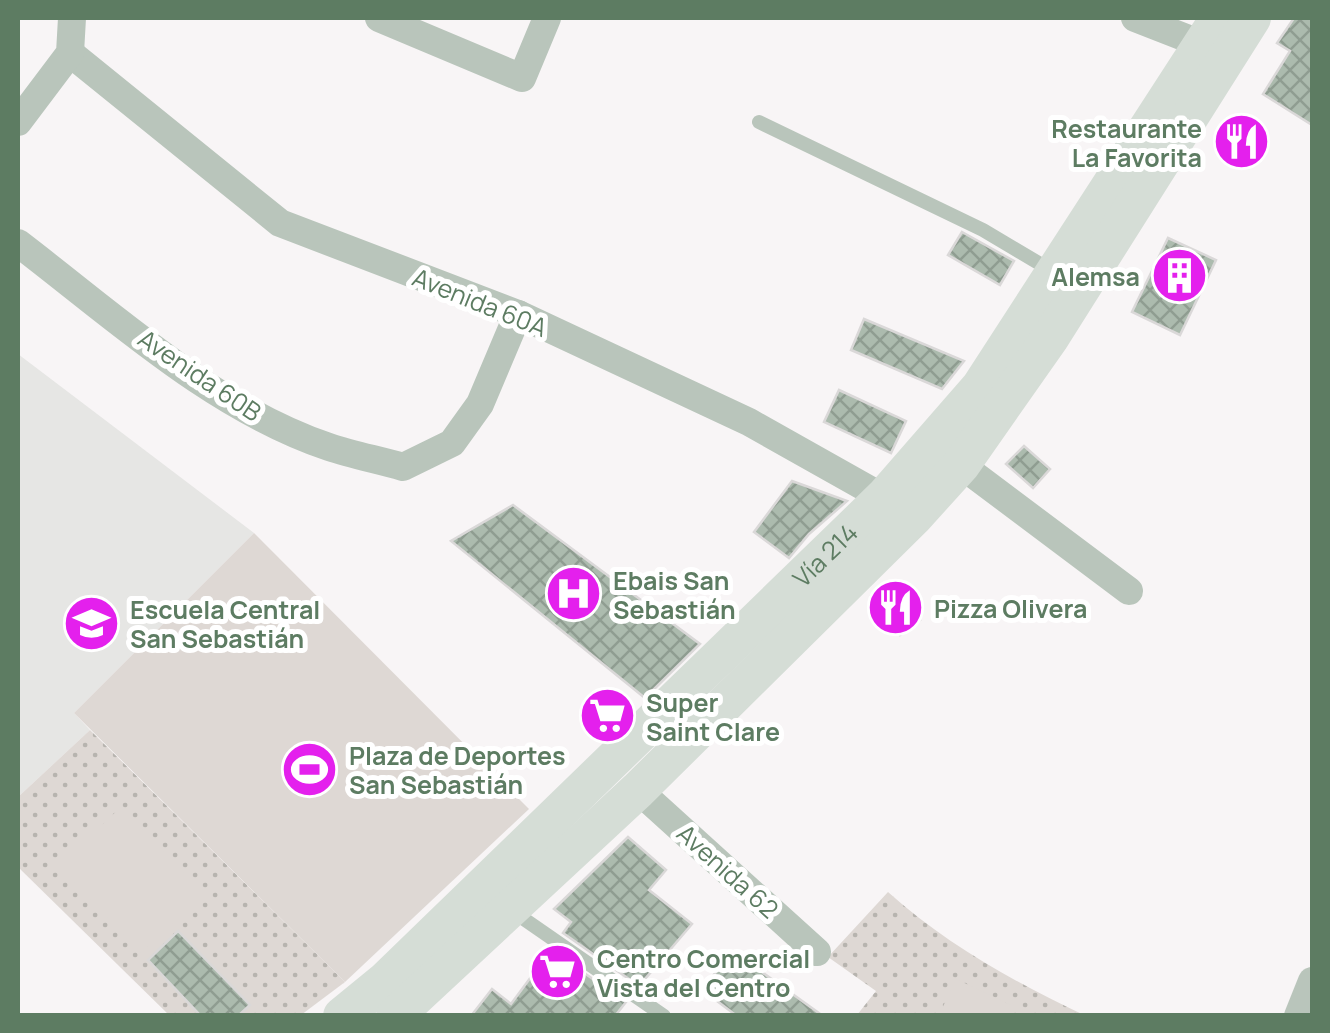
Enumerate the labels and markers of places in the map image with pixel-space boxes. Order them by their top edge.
place label: Restaurante La Favorita [1051,111,1202,175]
restaurant icon: Restaurante La Favorita [1211,112,1271,172]
building icon: Alemsa [1149,246,1209,306]
place label: Alemsa [1051,259,1140,294]
place label: Ebais San Sebastián [613,563,736,627]
hospital icon: Ebais San Sebastián [544,564,604,624]
restaurant icon: Pizza Olivera [865,578,925,638]
place label: Pizza Olivera [934,591,1088,626]
place label: Escuela Central San Sebastián [130,592,320,656]
school or university icon: Escuela Central San Sebastián [61,593,121,653]
place label: Super Saint Clare [646,685,780,749]
supermarket icon: Super Saint Clare [577,686,637,746]
place label: Plaza de Deportes San Sebastián [349,738,566,802]
sports icon: Plaza de Deportes San Sebastián [280,739,340,799]
place label: Centro Comercial Vista del Centro [597,941,810,1005]
supermarket icon: Centro Comercial Vista del Centro [528,942,588,1002]

